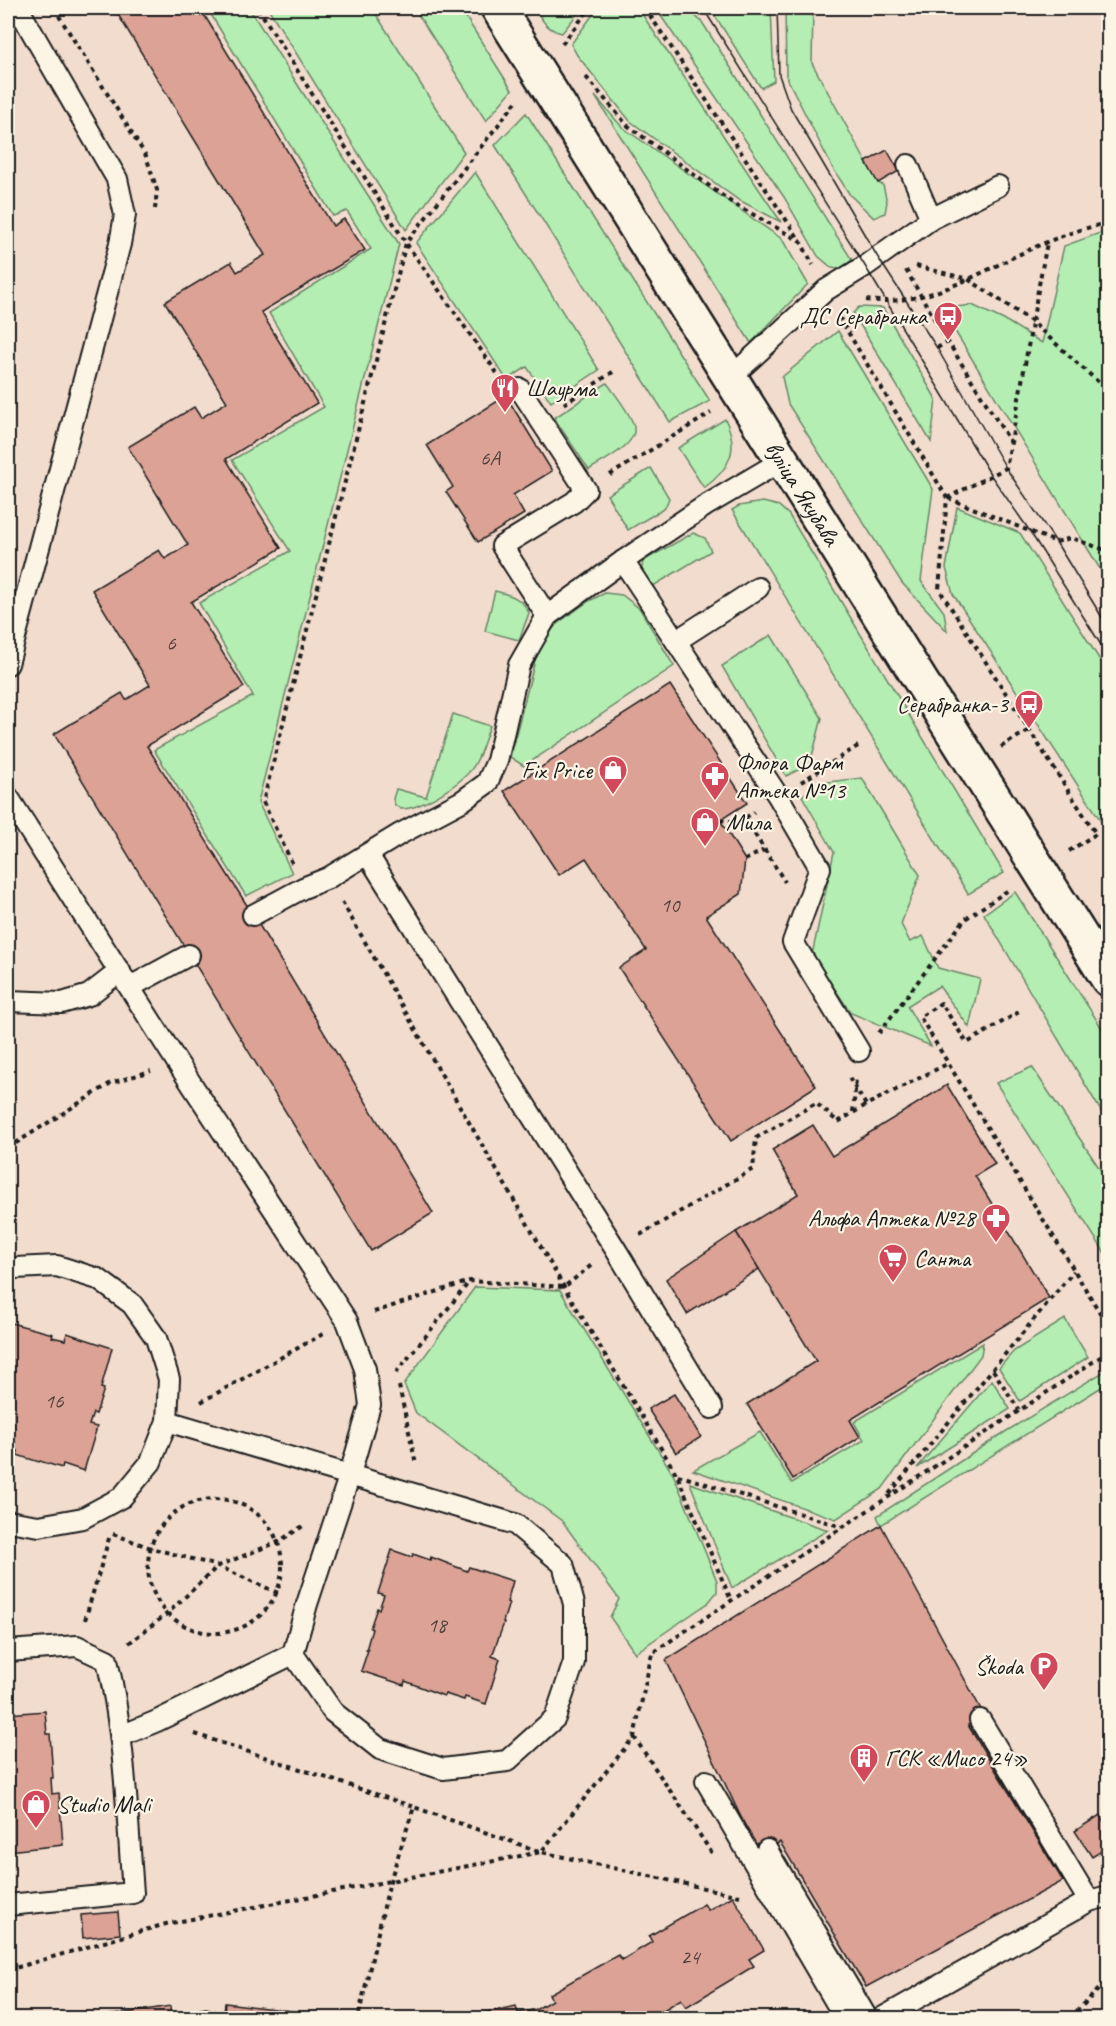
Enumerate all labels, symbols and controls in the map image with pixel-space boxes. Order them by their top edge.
bus stop icon: ДС Серабранка [932,300,964,342]
place label: ДС Серабранка [800,301,929,331]
restaurant icon: Шаурма [489,372,521,414]
place label: Шаурма [526,373,598,403]
street label: вуліца Якубава [759,435,848,552]
house number: 6А [480,445,501,471]
house number: 6 [166,630,176,656]
bus stop icon: Серабранка-3 [1013,688,1045,730]
place label: Серабранка-3 [897,689,1010,719]
place label: Флора Фарм Аптека №13 [736,747,847,805]
shop icon: Fix Price [597,754,629,796]
place label: Fix Price [522,755,594,785]
pharmacy icon: Флора Фарм Аптека №13 [699,760,731,802]
shop icon: Мила [689,806,721,848]
place label: Мила [726,807,772,837]
house number: 10 [661,892,681,918]
pharmacy icon: Альфа Аптека №28 [980,1202,1012,1244]
place label: Альфа Аптека №28 [808,1203,977,1233]
supermarket icon: Санта [877,1242,909,1284]
place label: Санта [914,1243,972,1273]
house number: 16 [45,1388,64,1414]
house number: 18 [428,1612,449,1638]
parking icon: Škoda [1028,1650,1060,1692]
place label: Škoda [975,1651,1024,1681]
building icon: ГСК «Мисо 24» [848,1742,880,1784]
place label: ГСК «Мисо 24» [885,1743,1028,1773]
shop icon: Studio Mali [20,1788,52,1830]
place label: Studio Mali [57,1789,153,1819]
house number: 24 [681,1944,702,1970]

